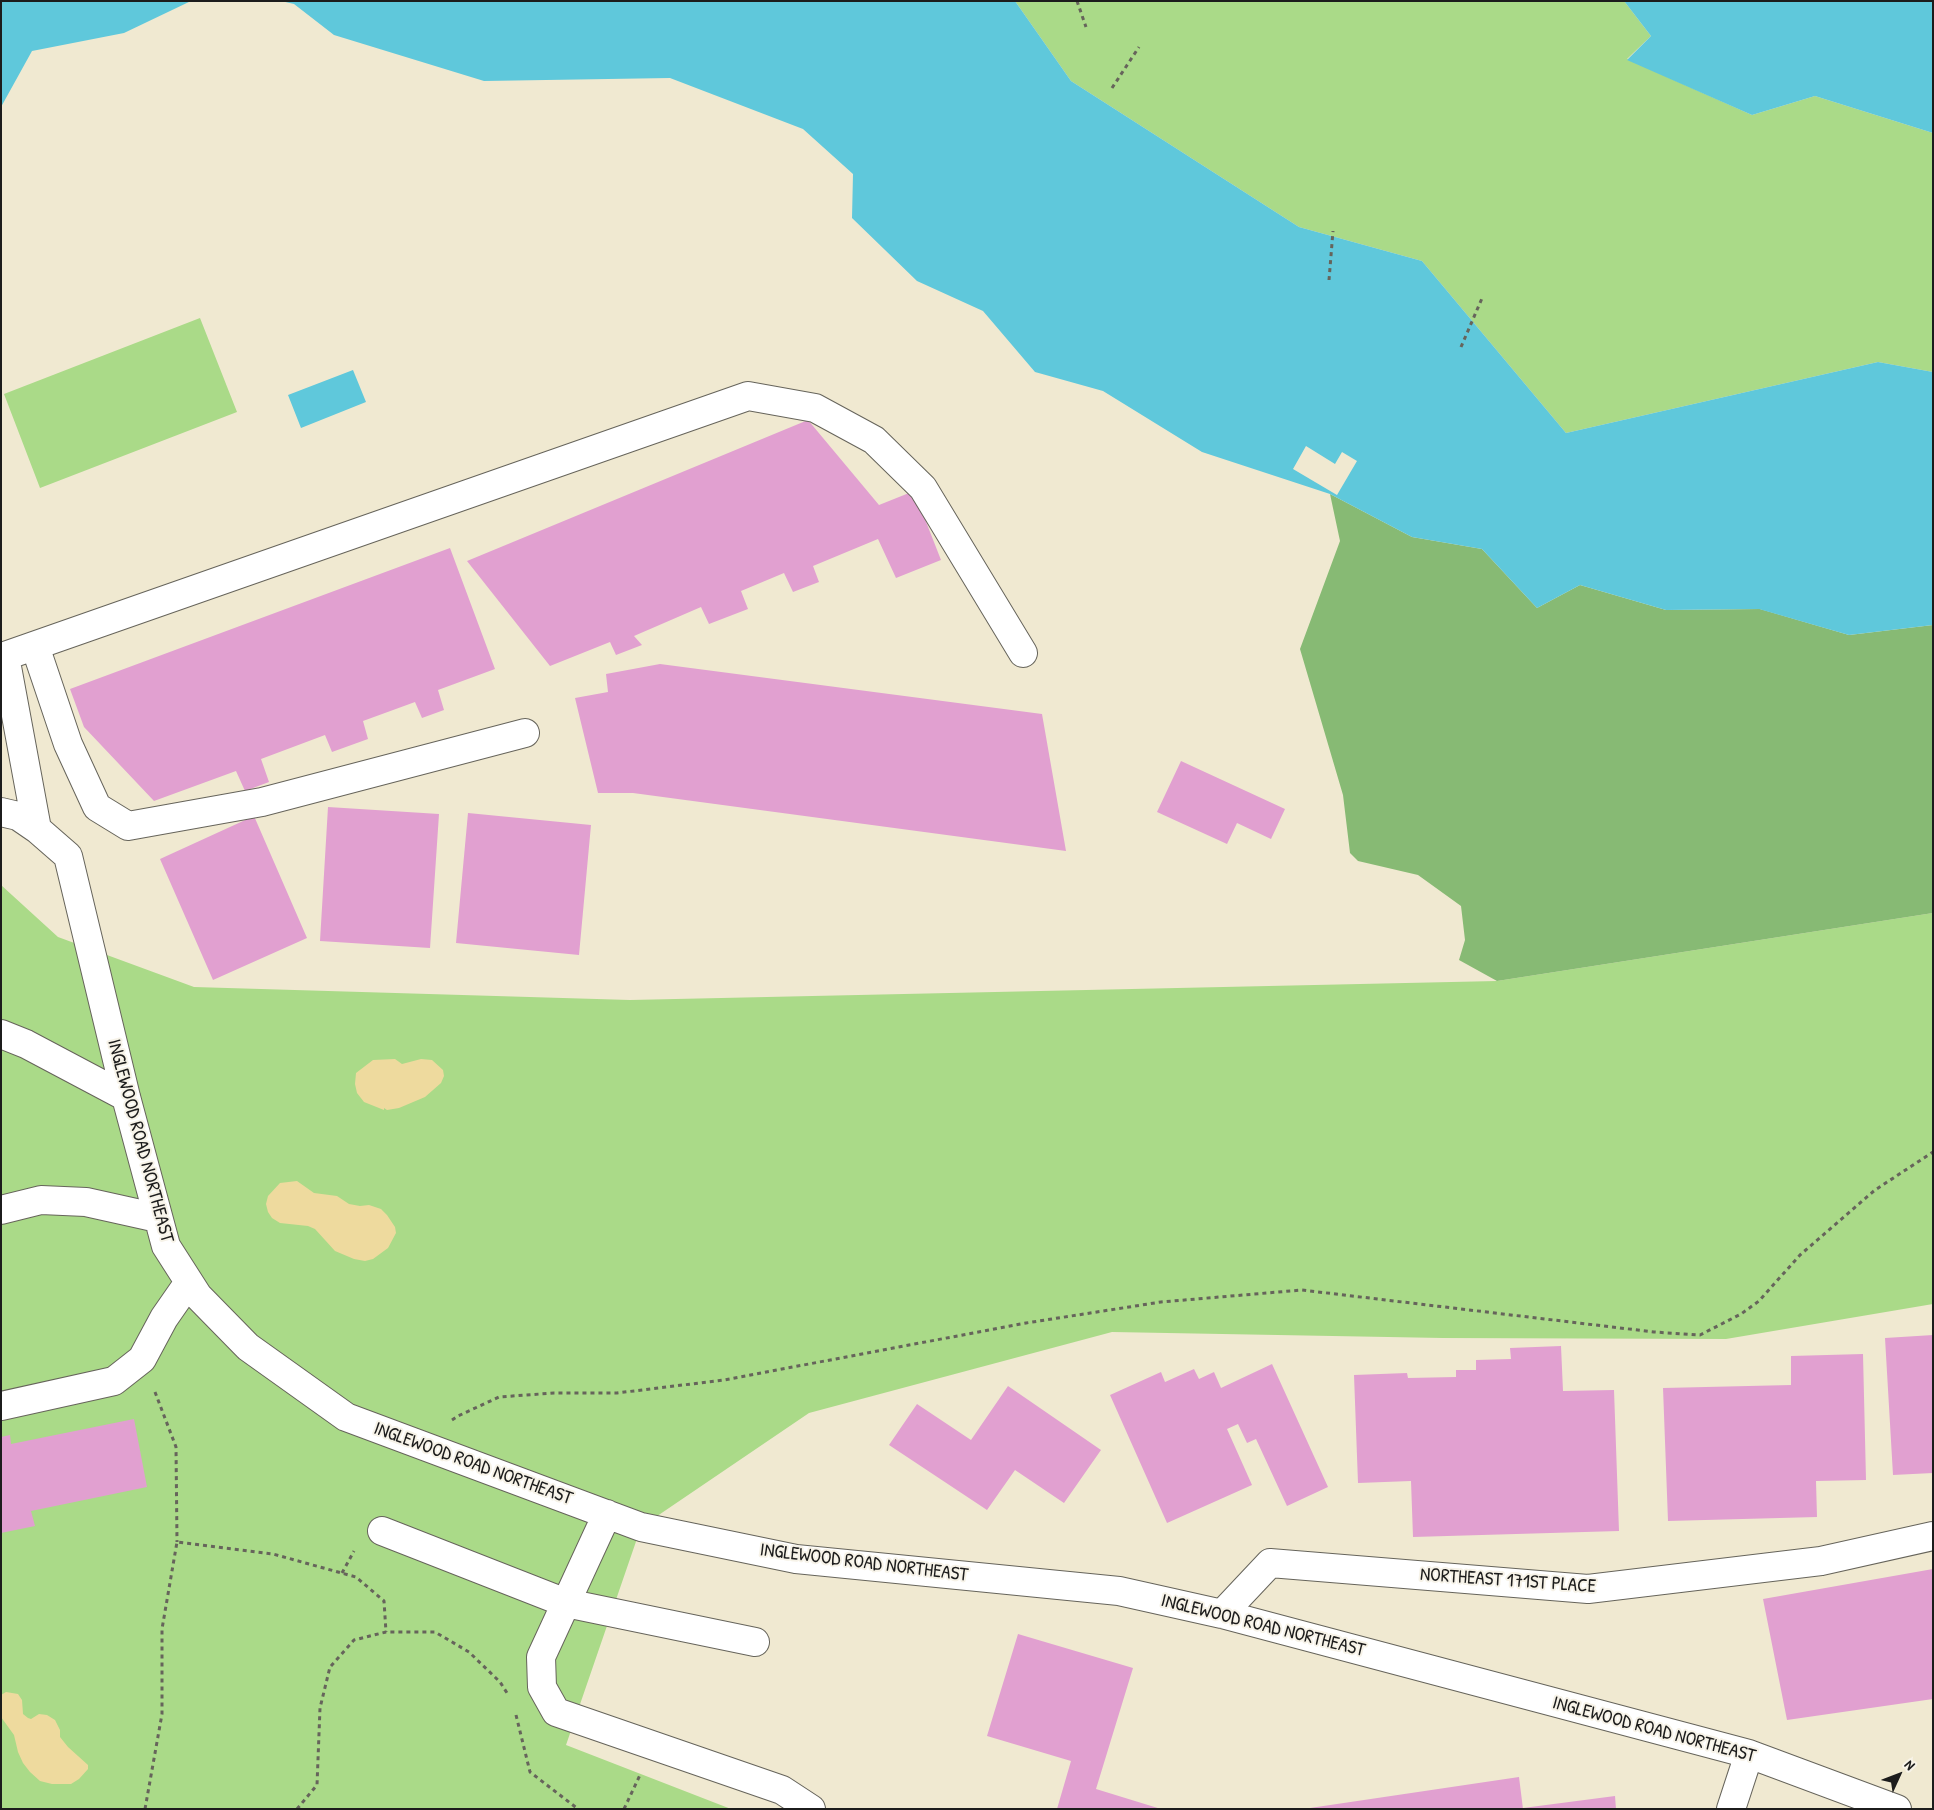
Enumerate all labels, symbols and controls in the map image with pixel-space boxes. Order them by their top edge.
street label: INGLEWOOD ROAD NORTHEAST [102,1037,178,1245]
street label: INGLEWOOD ROAD NORTHEAST [371,1417,575,1511]
street label: INGLEWOOD ROAD NORTHEAST [759,1539,969,1587]
street label: NORTHEAST 171ST PLACE [1419,1563,1597,1599]
street label: INGLEWOOD ROAD NORTHEAST [1159,1590,1367,1662]
street label: INGLEWOOD ROAD NORTHEAST [1550,1692,1758,1768]
north arrow [1874,1750,1924,1800]
text: N [1901,1755,1920,1774]

